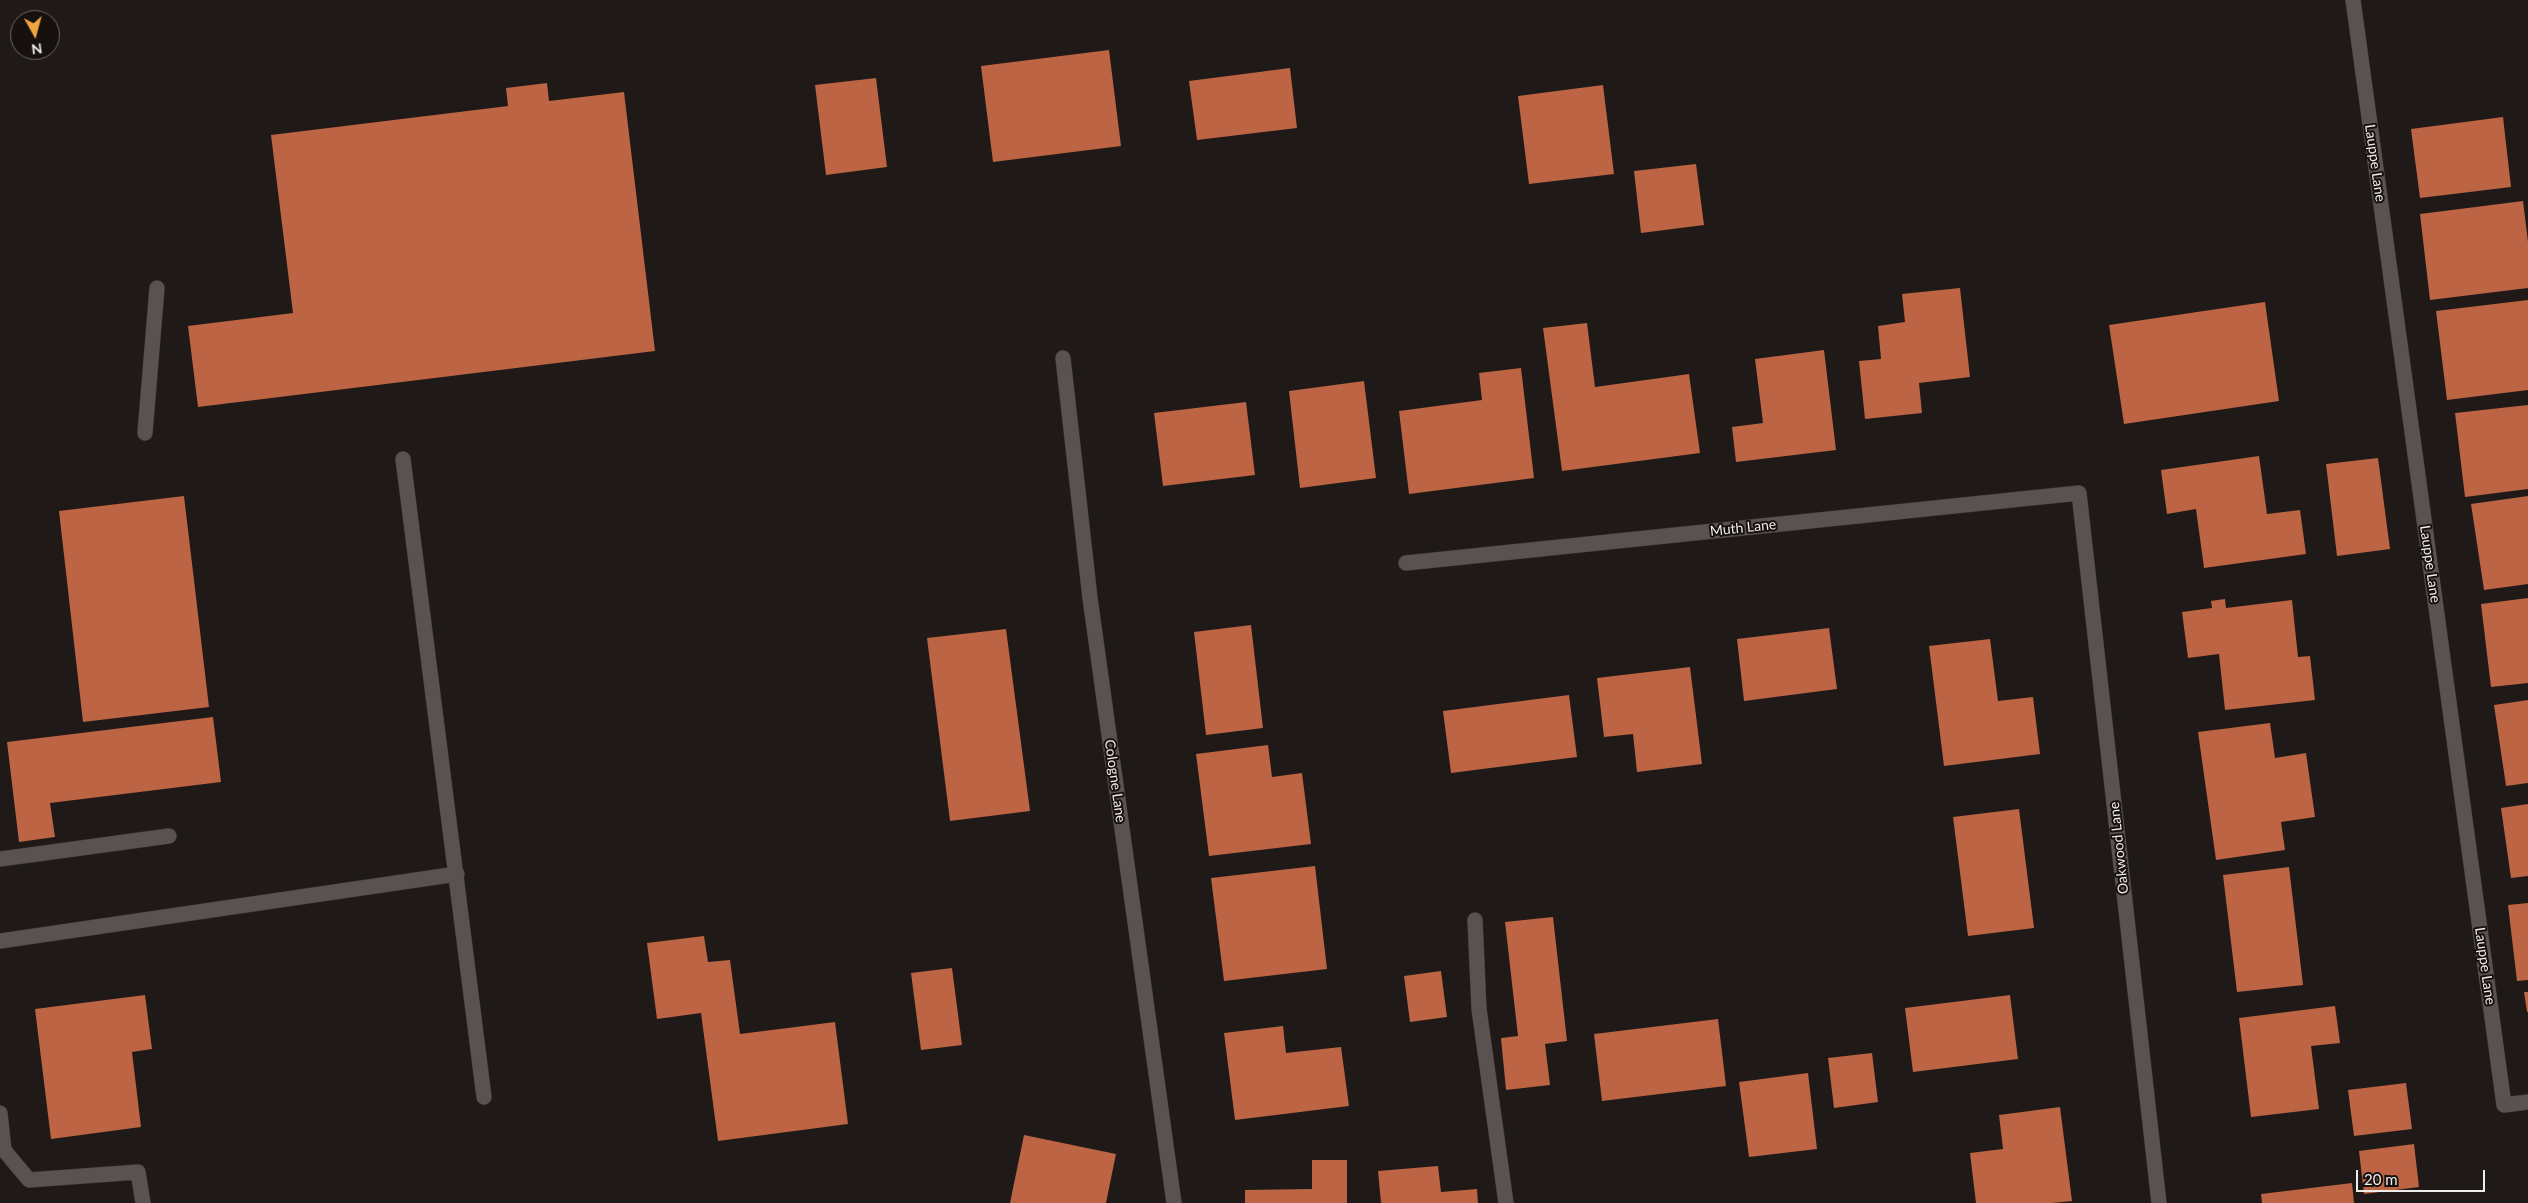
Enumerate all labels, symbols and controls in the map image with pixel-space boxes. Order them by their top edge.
north arrow [10,10,60,60]
text: N [30,40,43,58]
street label: Lauppe Lane [2361,123,2389,203]
street label: Muth Lane [1709,516,1777,540]
street label: Lauppe Lane [2416,524,2444,604]
street label: Cologne Lane [1101,738,1129,824]
street label: Oakwood Lane [2106,801,2132,895]
street label: Lauppe Lane [2471,926,2499,1006]
scale bar [2358,1160,2487,1192]
text: 20 m [2364,1170,2398,1188]

